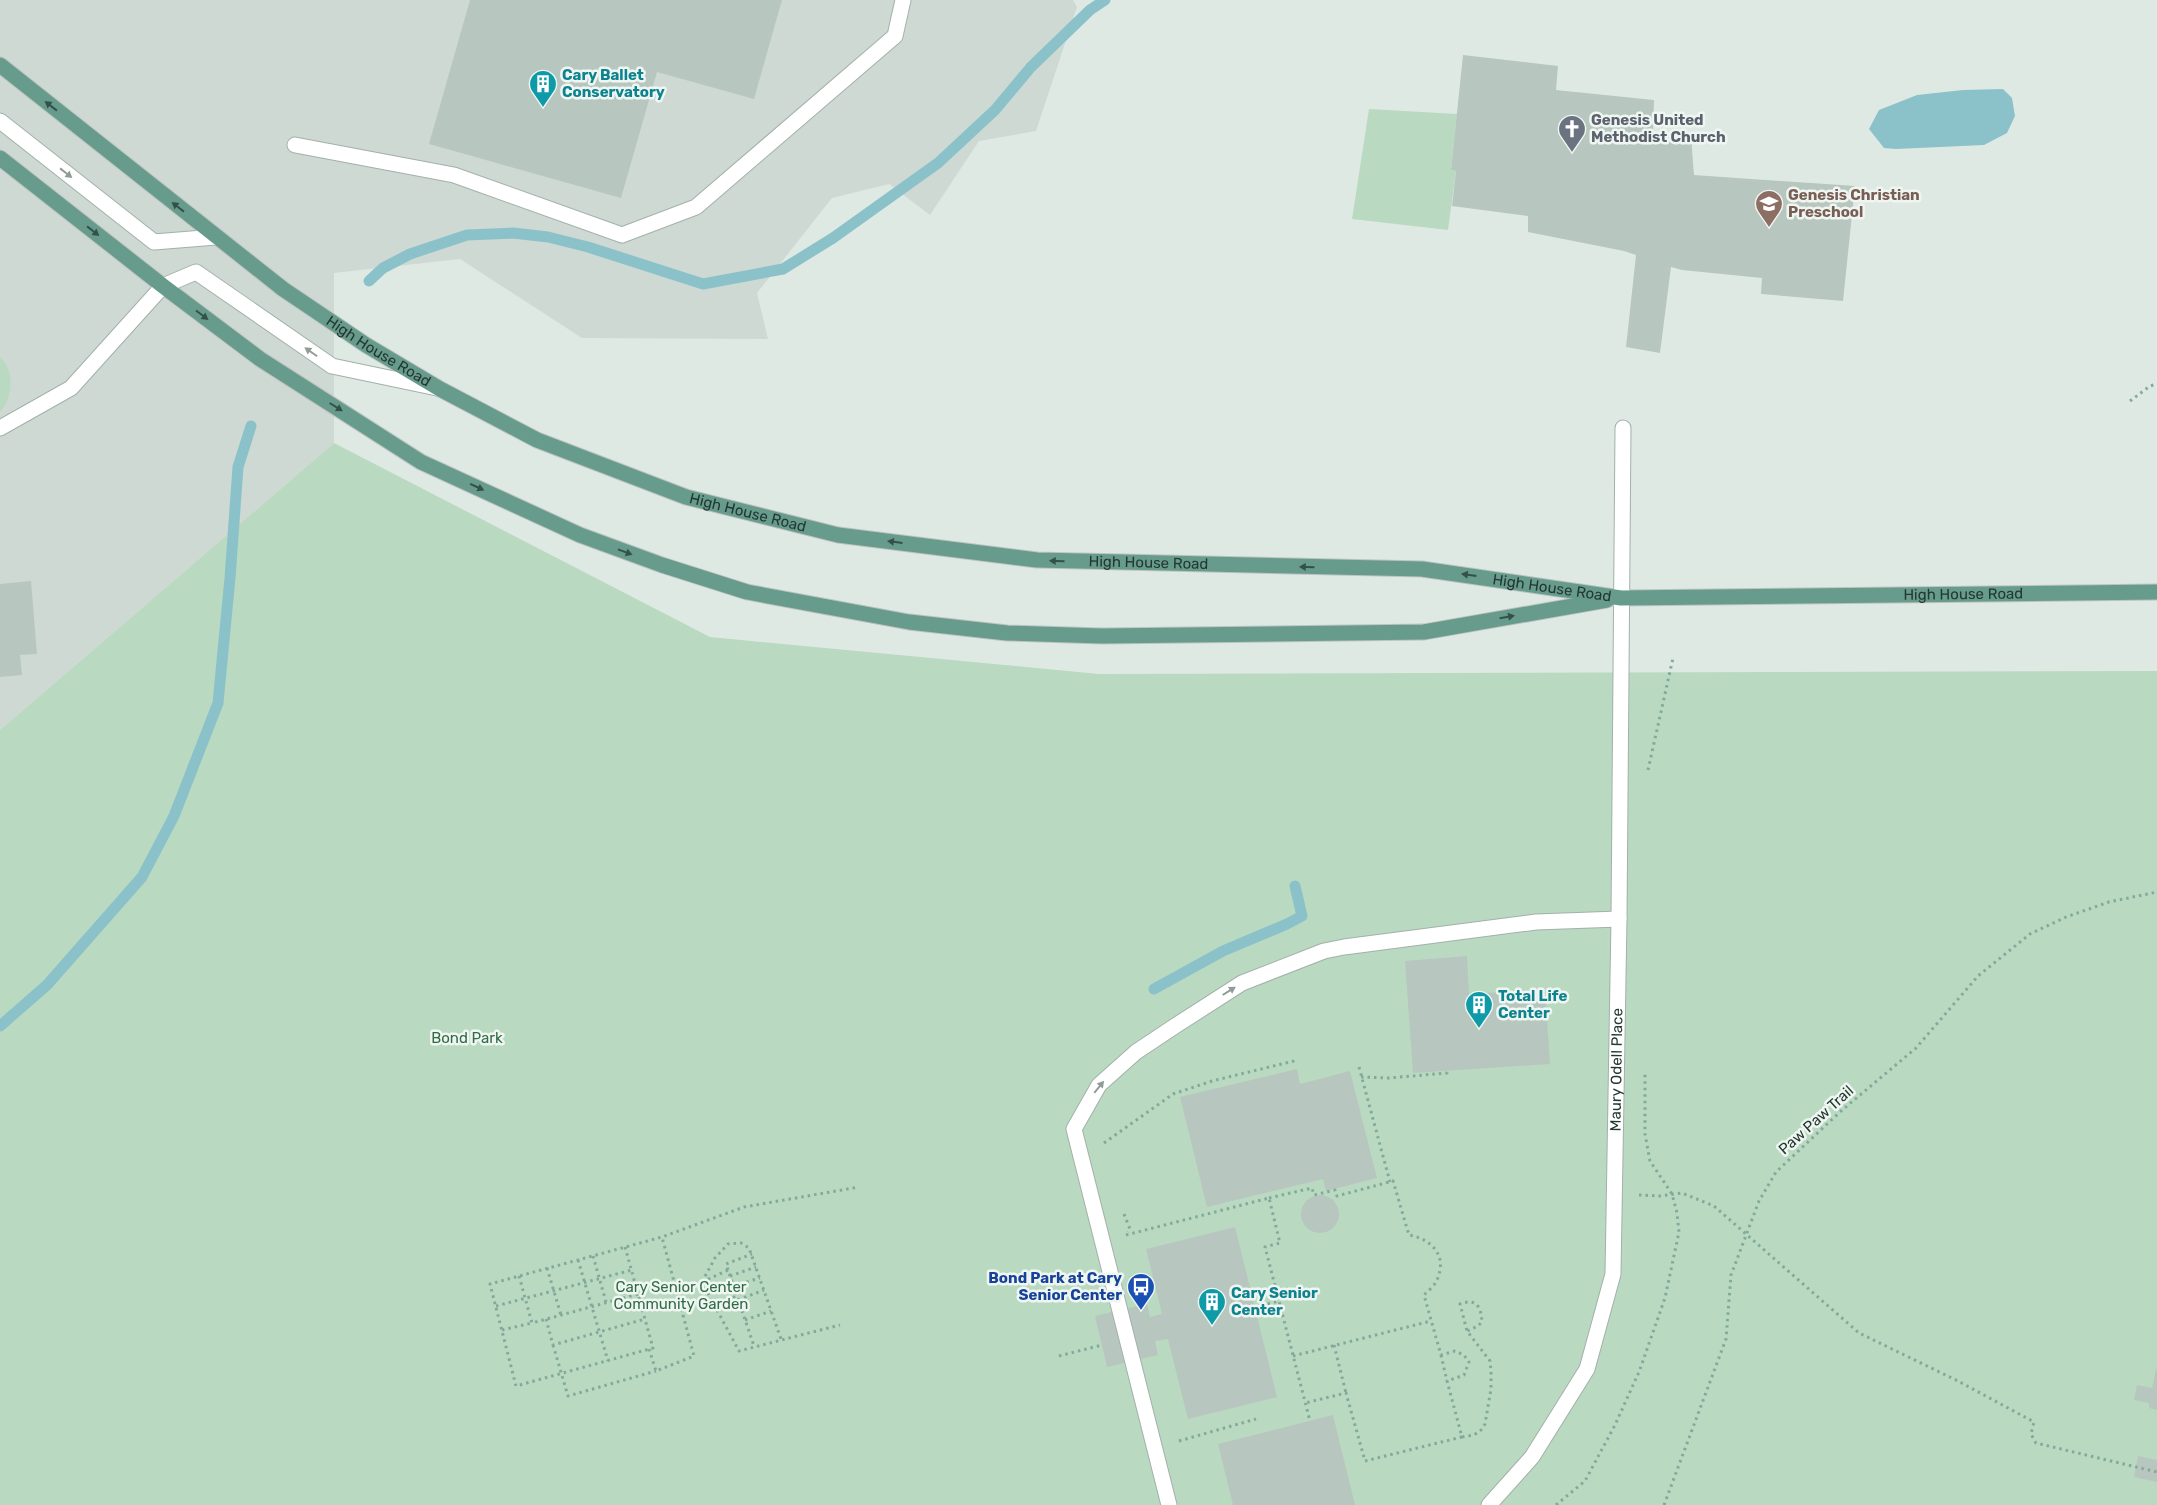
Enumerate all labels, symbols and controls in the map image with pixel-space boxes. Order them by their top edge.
place label: Cary Ballet Conservatory [562,66,665,101]
building icon: Cary Ballet Conservatory [528,69,558,108]
one-way arrow [45,100,58,111]
place label: Genesis United Methodist Church [1591,111,1726,146]
church icon: Genesis United Methodist Church [1557,114,1587,153]
one-way arrow [59,167,72,178]
place label: Genesis Christian Preschool [1788,186,1920,221]
school or university icon: Genesis Christian Preschool [1754,189,1784,228]
one-way arrow [172,201,185,212]
one-way arrow [86,226,99,237]
one-way arrow [195,310,208,321]
street label: High House Road [323,312,434,390]
one-way arrow [304,347,318,357]
one-way arrow [329,402,342,412]
one-way arrow [469,483,484,492]
street label: High House Road [688,489,808,536]
one-way arrow [887,538,903,546]
one-way arrow [618,549,633,556]
street label: High House Road [1088,552,1209,573]
one-way arrow [1048,557,1064,565]
one-way arrow [1298,563,1314,571]
street label: High House Road [1491,570,1613,605]
one-way arrow [1460,571,1476,579]
street label: High House Road [1903,584,2023,604]
one-way arrow [1499,613,1515,621]
one-way arrow [1223,987,1236,996]
place label: Total Life Center [1498,987,1567,1022]
building icon: Total Life Center [1464,990,1494,1029]
street label: Maury Odell Place [1606,1008,1626,1132]
park label: Bond Park [431,1029,503,1047]
one-way arrow [1093,1081,1104,1094]
street label: Paw Paw Trail [1775,1082,1857,1158]
place label: Bond Park at Cary Senior Center [988,1269,1122,1304]
bus stop icon: Bond Park at Cary Senior Center [1126,1272,1156,1311]
park label: Cary Senior Center Community Garden [614,1278,748,1313]
place label: Cary Senior Center [1231,1284,1318,1319]
building icon: Cary Senior Center [1197,1287,1227,1326]

